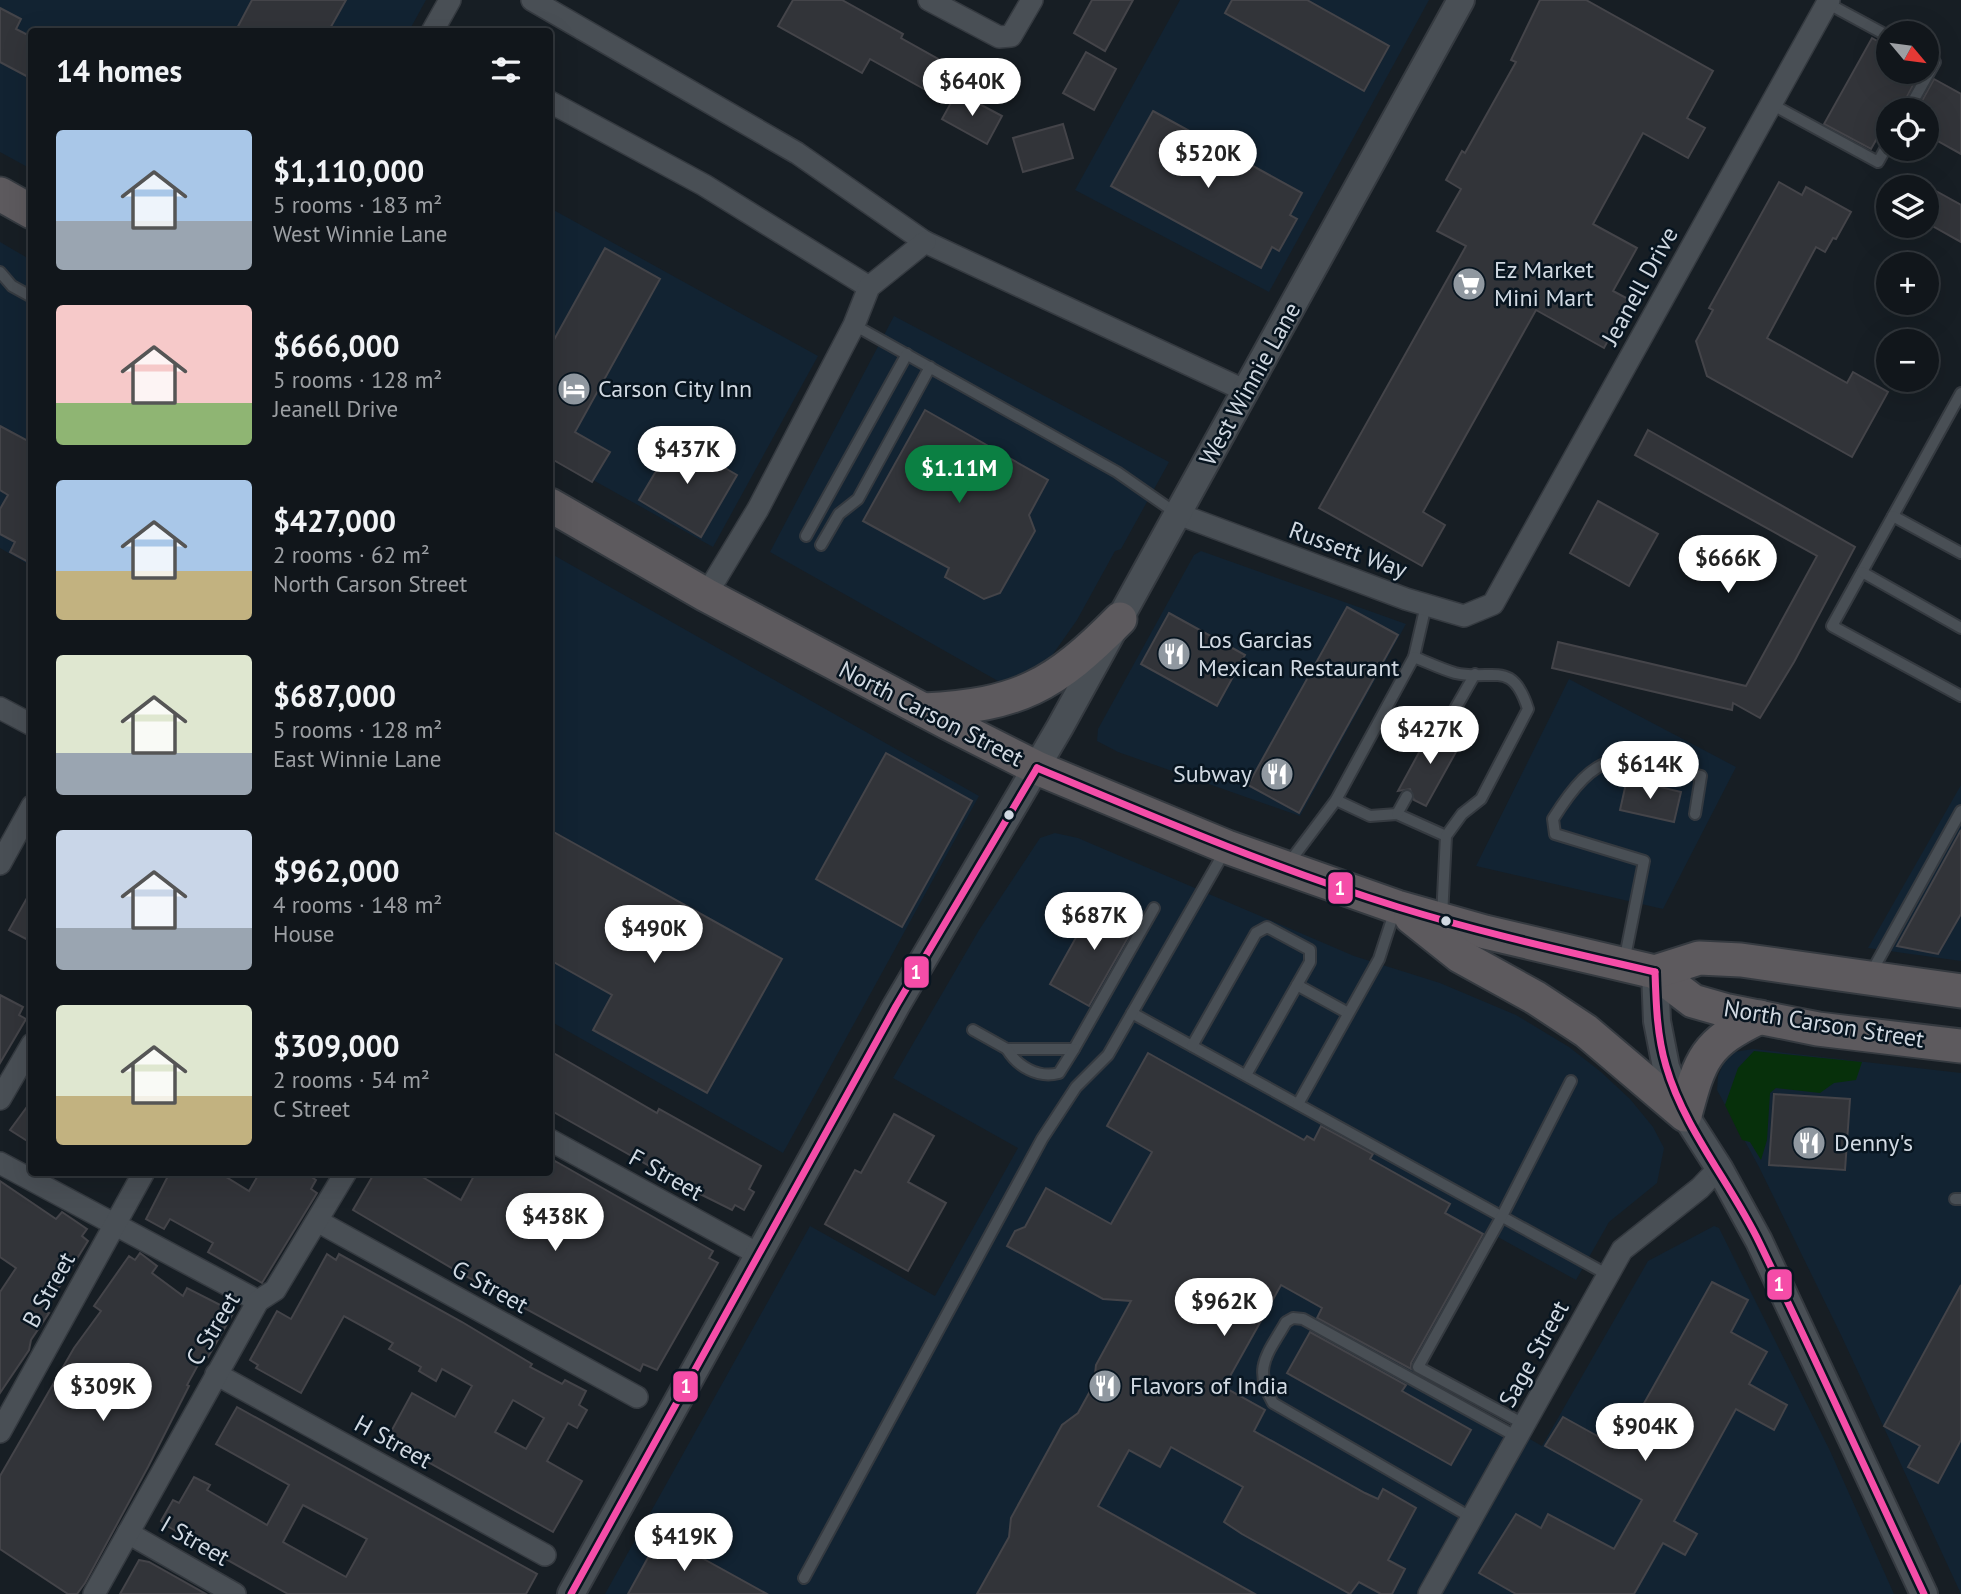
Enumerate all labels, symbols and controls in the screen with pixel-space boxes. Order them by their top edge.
north arrow [1876,21,1939,84]
map controls [1876,21,1939,392]
text: 14 homes [56,51,182,90]
icon: filters [487,51,525,89]
pin: $640K [923,58,1021,118]
text: $640K [939,66,1005,95]
button: locate [1876,98,1939,161]
pin: $520K [1159,130,1257,190]
text: $520K [1175,138,1241,167]
text: $1,110,000 [273,151,424,190]
icon: home [112,158,196,242]
button: layers [1876,175,1939,238]
text: 5 rooms · 183 m² [273,190,442,219]
text: West Winnie Lane [273,219,447,248]
street label: Jeanell Drive [1594,221,1685,351]
button: + [1876,252,1939,315]
place label: Ez Market Mini Mart [1494,254,1594,313]
supermarket icon: Ez Market Mini Mart [1450,265,1488,303]
street label: West Winnie Lane [1192,297,1307,471]
text: $666,000 [273,326,400,365]
button: − [1876,329,1939,392]
icon: home [112,333,196,417]
text: 5 rooms · 128 m² [273,365,442,394]
hotel icon: Carson City Inn [555,370,593,408]
place label: Carson City Inn [598,373,752,404]
text: Jeanell Drive [273,394,398,423]
pin: $437K [638,426,736,486]
text: $437K [654,434,720,463]
pin: $1.11M [902,446,1016,505]
text: $1.11M [921,453,997,482]
text: $427,000 [273,501,396,540]
icon: home [112,508,196,592]
street label: Russett Way [1285,514,1412,585]
pin: $666K [1679,536,1777,595]
text: 2 rooms · 62 m² [273,540,430,569]
text: $666K [1695,543,1761,572]
text: North Carson Street [273,569,467,598]
place label: Los Garcias Mexican Restaurant [1198,624,1399,683]
restaurant icon: Los Garcias Mexican Restaurant [1155,635,1193,673]
street label: North Carson Street [834,654,1029,773]
text: $687,000 [273,676,396,715]
icon: home [112,683,196,767]
pin: $427K [1381,706,1479,766]
text: $427K [1397,714,1463,743]
text: 5 rooms · 128 m² [273,715,442,744]
pin: $614K [1601,742,1699,801]
text: East Winnie Lane [273,744,441,773]
text: $614K [1617,749,1683,778]
restaurant icon: Subway [1258,755,1296,793]
place label: Subway [1173,758,1252,789]
unlabelled marker [1002,808,1016,822]
text: $962,000 [273,851,400,890]
icon: home [112,858,196,942]
line badge: 1 [1327,871,1354,905]
text: 1 [1335,876,1345,900]
text: 4 rooms · 148 m² [273,890,442,919]
pin: $687K [1045,892,1143,952]
text: $687K [1061,900,1127,929]
pin: $490K [605,906,703,965]
text: $490K [621,913,687,942]
unlabelled marker [1439,914,1453,928]
text: House [273,919,335,948]
line badge: 1 [903,955,930,989]
text: 1 [911,960,921,984]
street label: North Carson Street [1722,992,1927,1055]
text: $309,000 [273,1026,400,1065]
icon: home [112,1033,196,1117]
text: 2 rooms · 54 m² [273,1065,430,1094]
text: C Street [273,1094,350,1123]
restaurant icon: Denny's [1790,1124,1828,1162]
place label: Denny's [1834,1127,1913,1158]
street label: F Street [624,1142,709,1208]
pin: $438K [506,1194,604,1253]
text: $438K [522,1201,588,1230]
street label: B Street [15,1246,82,1333]
street label: G Street [447,1253,534,1320]
line badge: 1 [1766,1268,1793,1301]
text: 1 [1774,1272,1784,1296]
pin: $962K [1175,1278,1273,1338]
street label: C Street [179,1286,247,1371]
text: $962K [1191,1286,1257,1315]
street label: Sage Street [1492,1295,1576,1413]
pin: $309K [54,1364,152,1423]
restaurant icon: Flavors of India [1086,1367,1124,1405]
line badge: 1 [672,1370,699,1403]
place label: Flavors of India [1130,1370,1288,1401]
text: $309K [70,1371,136,1400]
text: 1 [681,1374,691,1398]
pin: $904K [1596,1404,1694,1463]
street label: H Street [349,1408,437,1475]
text: $904K [1612,1411,1678,1440]
street label: I Street [155,1508,235,1573]
pin: $419K [635,1514,733,1573]
text: $419K [651,1521,717,1550]

